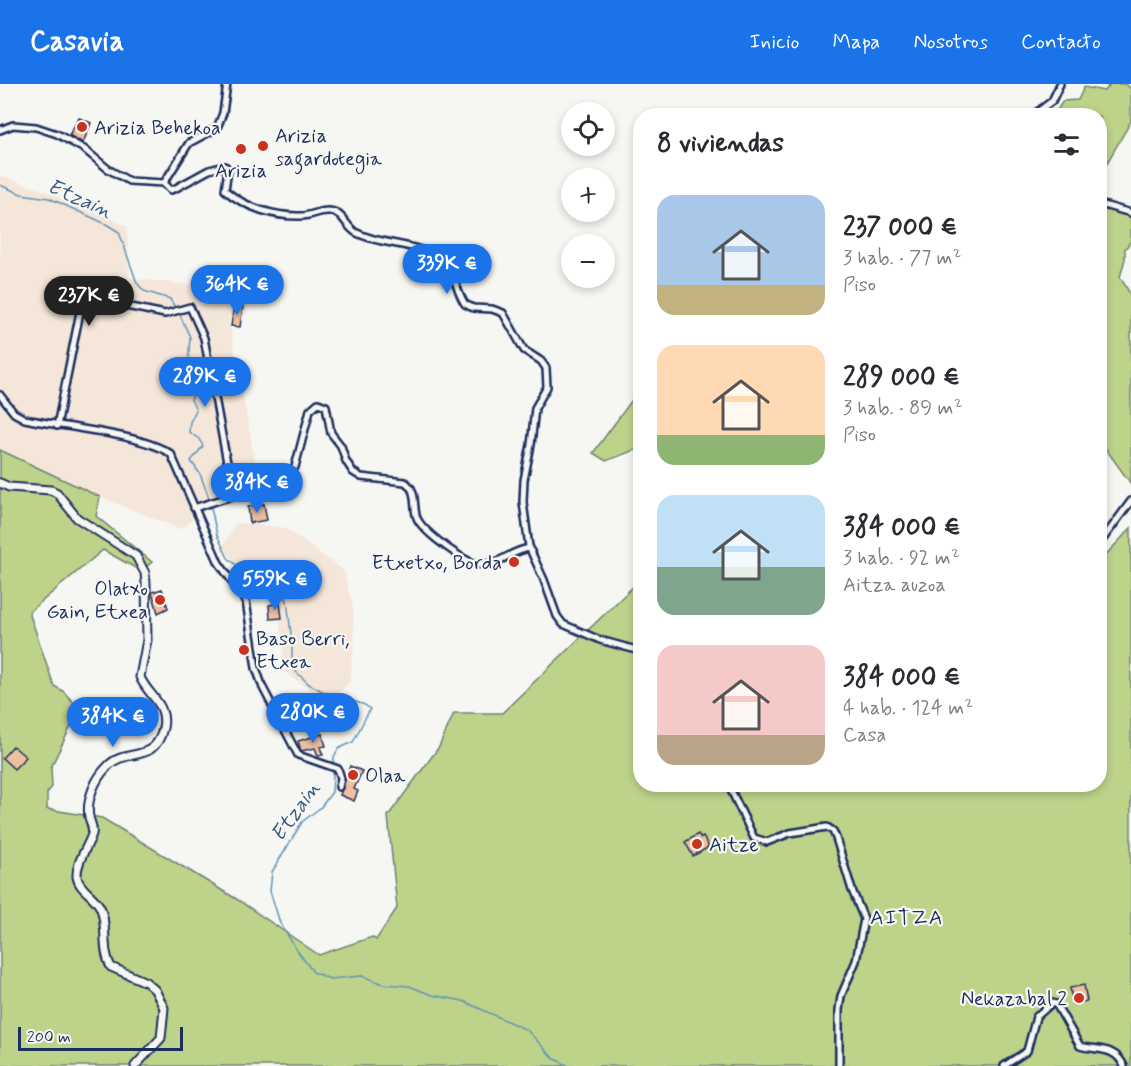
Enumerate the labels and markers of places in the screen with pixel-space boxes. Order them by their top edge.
place label: Arizia Behekoa [94,115,221,142]
marker: Arizia Behekoa [75,120,89,134]
place label: Arizia sagardotegia [275,123,383,175]
marker: Arizia sagardotegia [256,139,270,153]
marker: Arizia [234,142,248,156]
place label: Arizia [215,158,267,185]
pin: 339K € [398,244,496,295]
pin: 364K € [188,265,286,316]
pin: 237K € [40,276,138,327]
pin: 289K € [156,357,254,408]
pin: 384K € [208,463,306,514]
place label: Etxetxo, Borda [372,550,502,577]
marker: Etxetxo, Borda [507,555,521,569]
pin: 559K € [226,560,324,611]
place label: Olatxo Gain, Etxea [47,576,148,626]
marker: Olatxo Gain, Etxea [153,593,167,607]
place label: Baso Berri, Etxea [256,626,350,676]
marker: Baso Berri, Etxea [237,643,251,657]
pin: 280K € [264,693,362,744]
pin: 384K € [64,697,162,748]
place label: Olaa [365,763,406,790]
marker: Olaa [346,768,360,782]
place label: Aitze [709,832,759,859]
marker: Aitze [690,837,704,851]
place label: Nekazabal 2 [961,986,1067,1013]
marker: Nekazabal 2 [1072,991,1086,1005]

